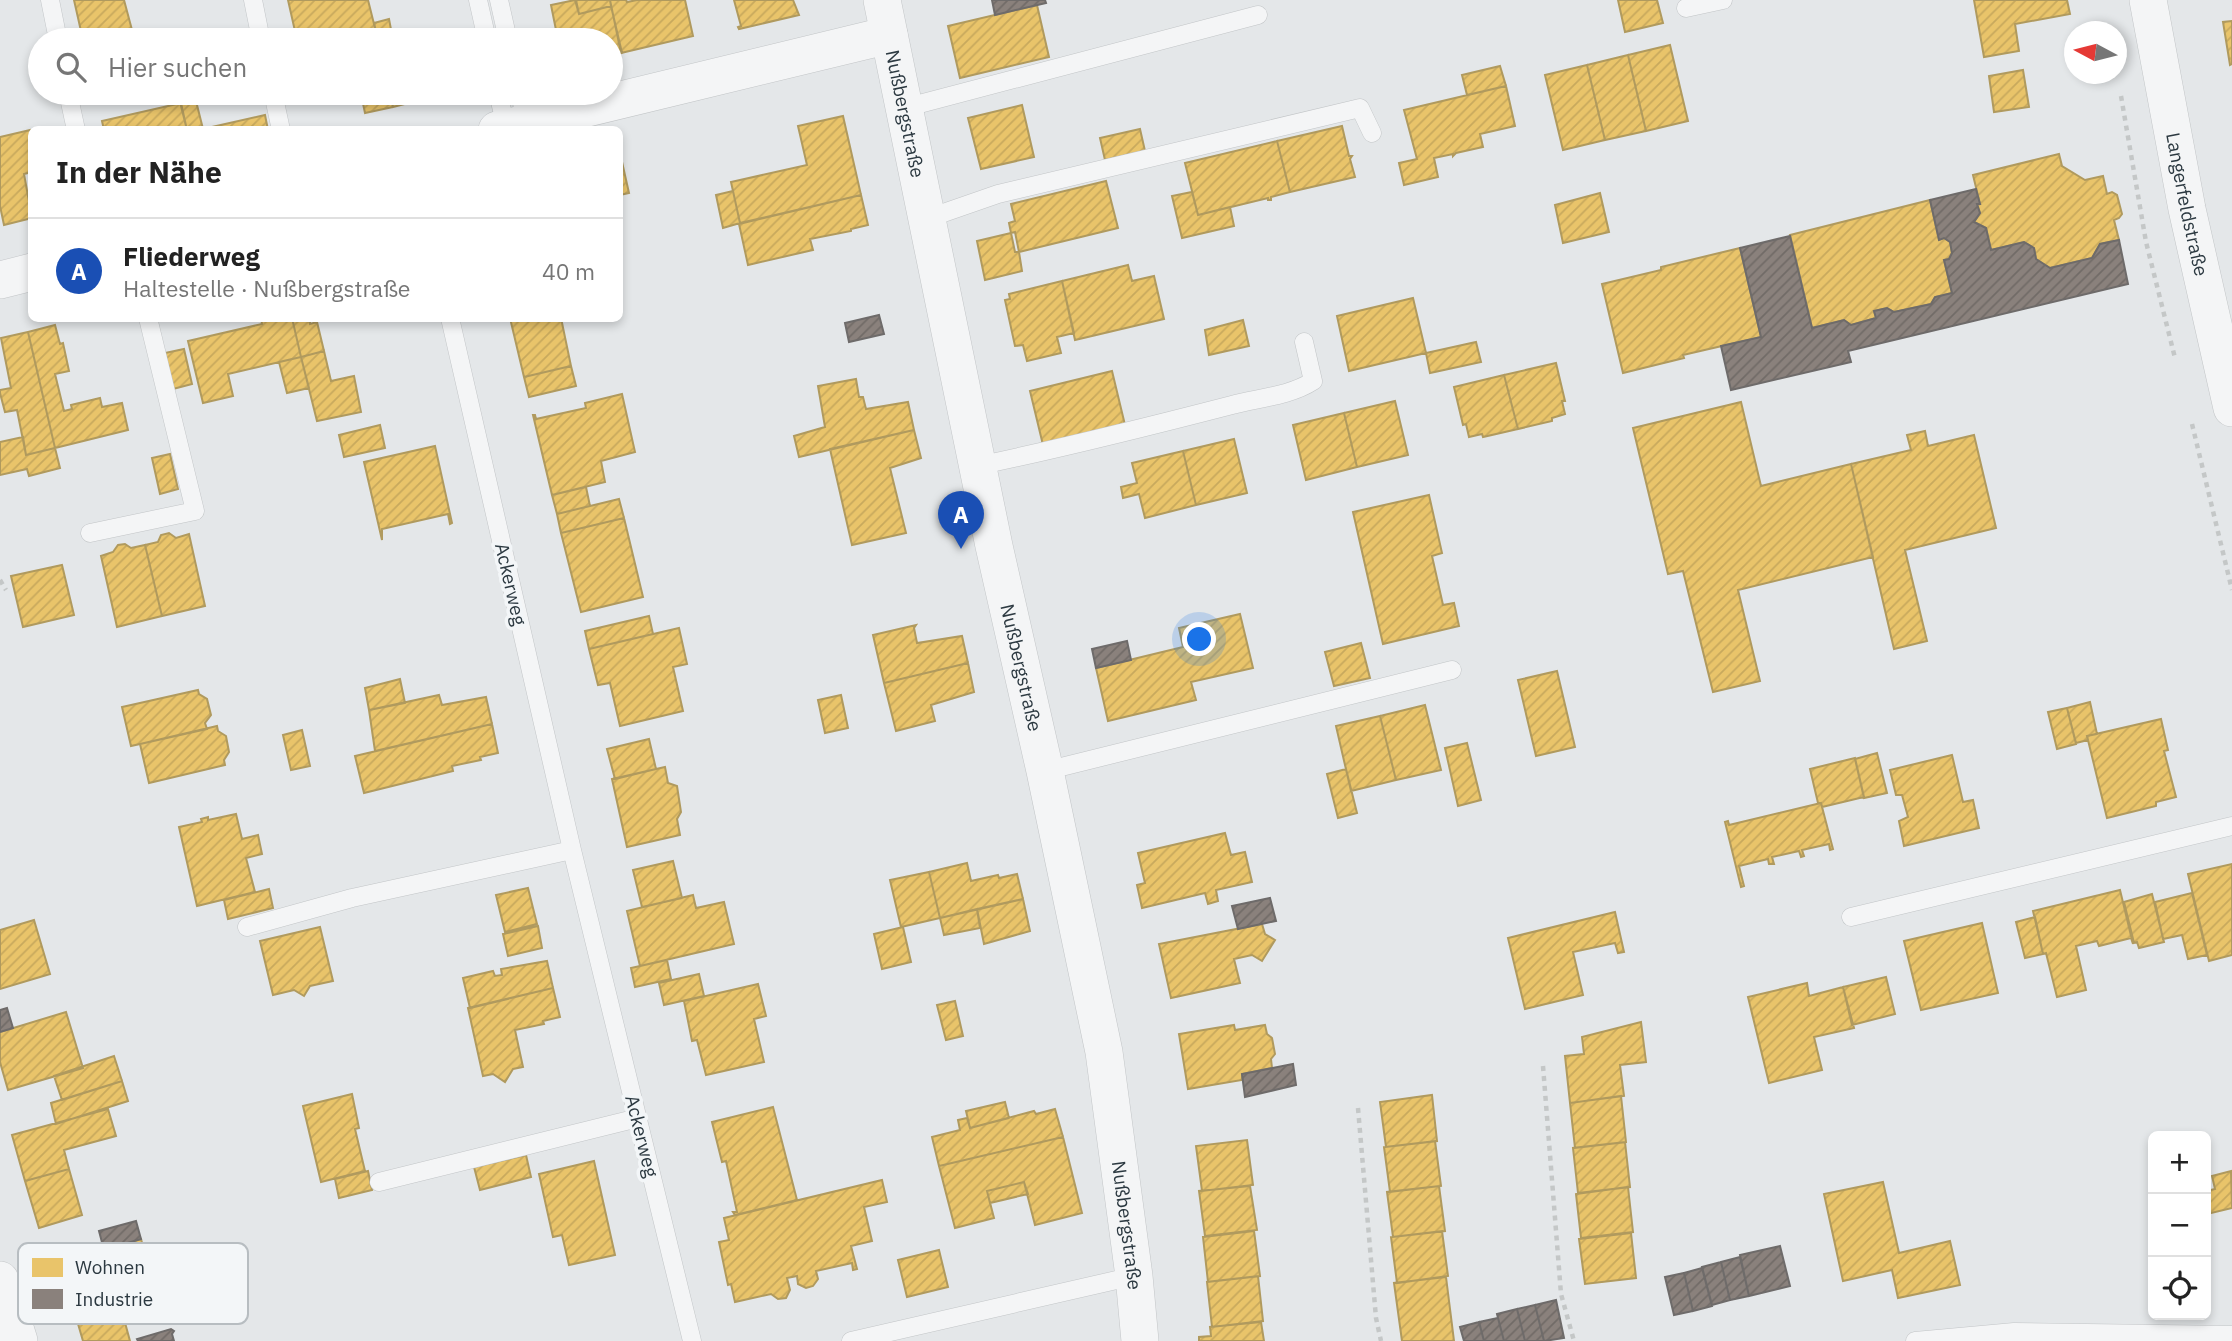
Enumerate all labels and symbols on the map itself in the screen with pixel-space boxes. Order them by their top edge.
north arrow [2064,21,2127,84]
street label: Nußbergstraße [880,48,930,180]
street label: Langerfeldstraße [2161,130,2214,278]
pin: A [938,491,984,549]
street label: Ackerweg [490,540,532,628]
street label: Nußbergstraße [995,602,1048,734]
your location [1182,622,1216,656]
street label: Ackerweg [620,1092,664,1180]
street label: Nußbergstraße [1107,1159,1147,1291]
legend [18,1243,248,1324]
text: Wohnen [75,1255,145,1279]
text: Industrie [75,1287,153,1311]

